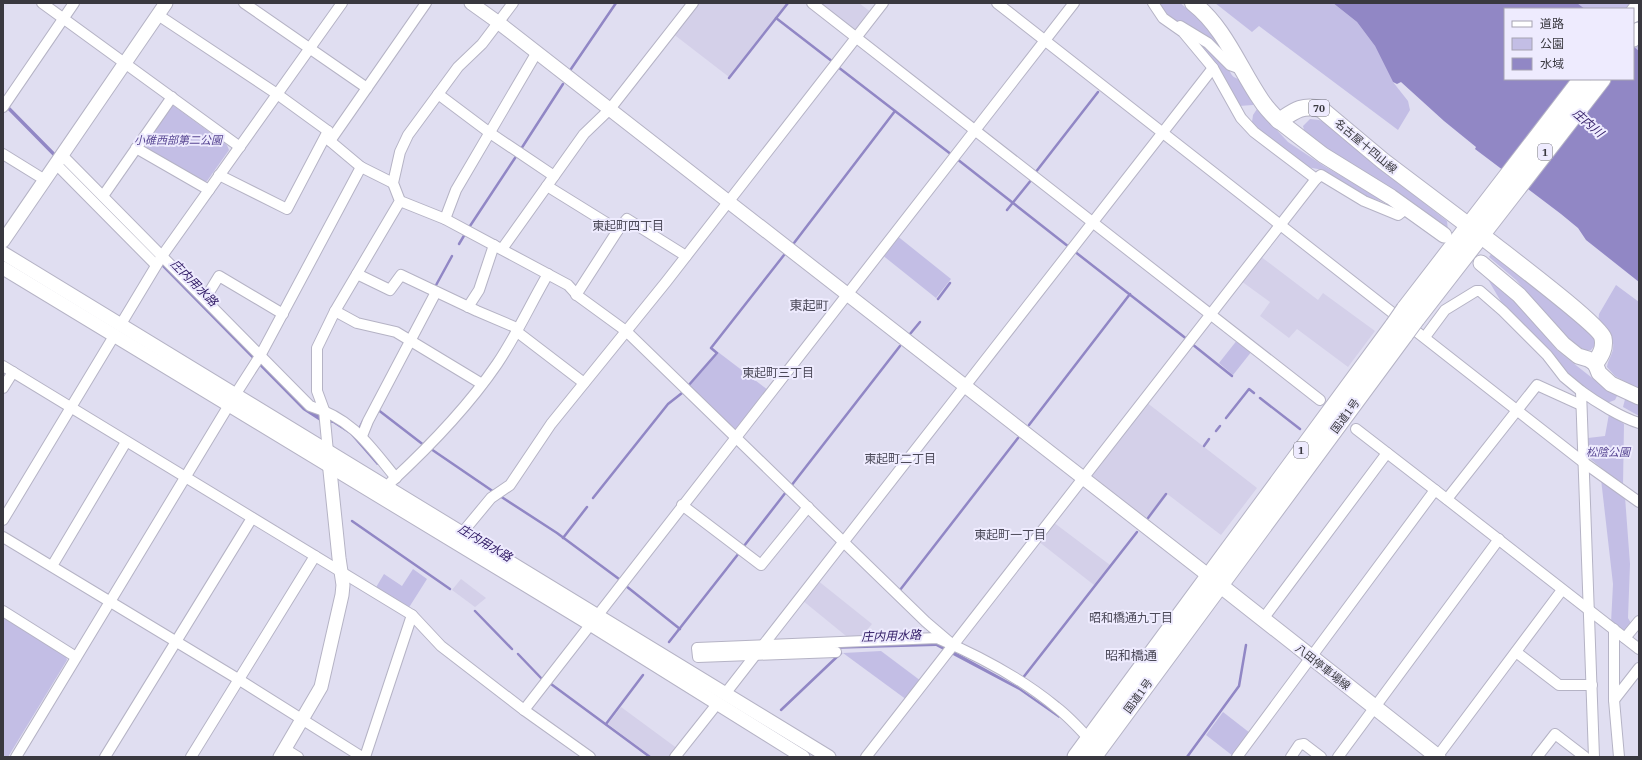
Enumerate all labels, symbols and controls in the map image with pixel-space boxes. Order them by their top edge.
legend [1504,8,1634,80]
text: 道路 [1540,16,1564,31]
text: 公園 [1540,36,1564,51]
text: 水域 [1540,56,1564,71]
road number: 70 [1309,100,1329,116]
water label: 庄内川 [1570,105,1608,141]
street label: 名古屋十四山線 [1332,116,1400,176]
park label: 小碓西部第二公園 [134,133,224,147]
road number: 1 [1538,144,1552,160]
district label: 東起町四丁目 [592,218,664,233]
water label: 庄内用水路 [168,256,222,310]
district label: 東起町 [789,297,829,314]
district label: 東起町三丁目 [742,365,814,380]
street label: 国道1号 [1328,396,1362,436]
road number: 1 [1294,442,1308,458]
park label: 松陰公園 [1586,445,1632,459]
district label: 東起町二丁目 [864,451,936,466]
water label: 庄内用水路 [456,521,516,565]
district label: 東起町一丁目 [974,527,1046,542]
district label: 昭和橋通九丁目 [1089,610,1173,625]
water label: 庄内用水路 [861,627,922,644]
street label: 八田停車場線 [1293,641,1353,693]
district label: 昭和橋通 [1105,647,1157,664]
street label: 国道1号 [1121,676,1155,716]

